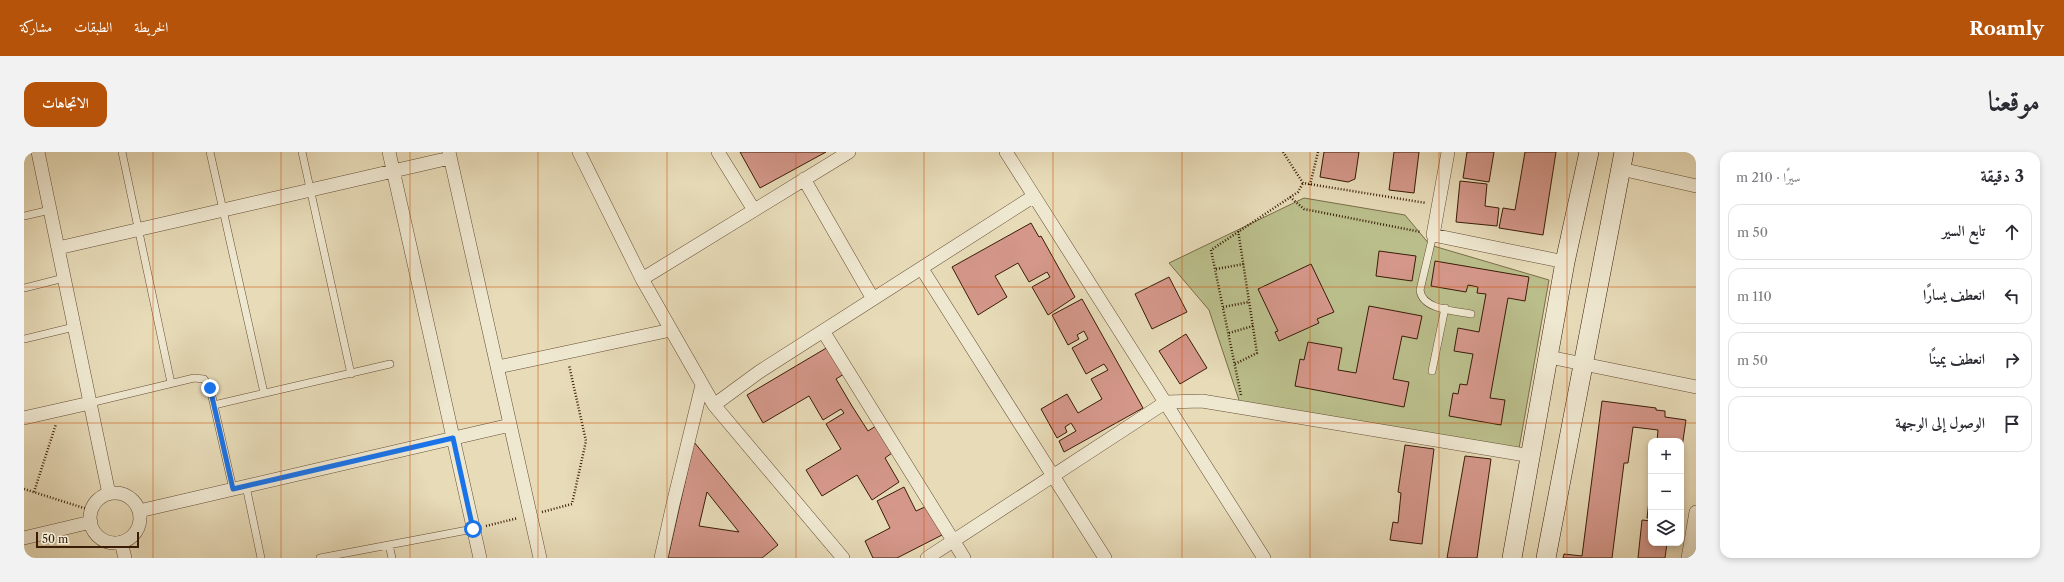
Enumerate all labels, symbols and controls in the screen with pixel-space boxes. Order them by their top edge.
text: Roamly [1969,17,2044,40]
text: مشاركة [20,18,52,36]
text: الطبقات [74,18,112,36]
text: الخريطة [134,18,168,36]
button: الاتجاهات [24,82,107,127]
text: موقعنا [1988,84,2040,118]
text: 3 دقيقة [1980,166,2024,186]
text: سيرًا · 210 m [1736,169,1801,185]
text: تابع السير [1942,221,1985,240]
icon: ahead [2001,221,2023,243]
text: 50 m [1737,224,1768,240]
text: انعطف يسارًا [1923,285,1985,304]
icon: left [2001,285,2023,307]
text: 110 m [1737,288,1772,304]
text: انعطف يمينًا [1929,349,1985,368]
icon: right [2001,349,2023,371]
text: 50 m [1737,352,1768,368]
route end [201,379,219,397]
text: الوصول إلى الوجهة [1895,413,1985,432]
icon: arrive [2001,413,2023,435]
map controls [1648,438,1684,546]
button: + [1648,438,1684,474]
button: − [1648,474,1684,510]
button: layers [1648,510,1684,546]
route start [464,520,482,538]
scale bar [36,530,139,549]
text: 50 m [42,532,68,546]

